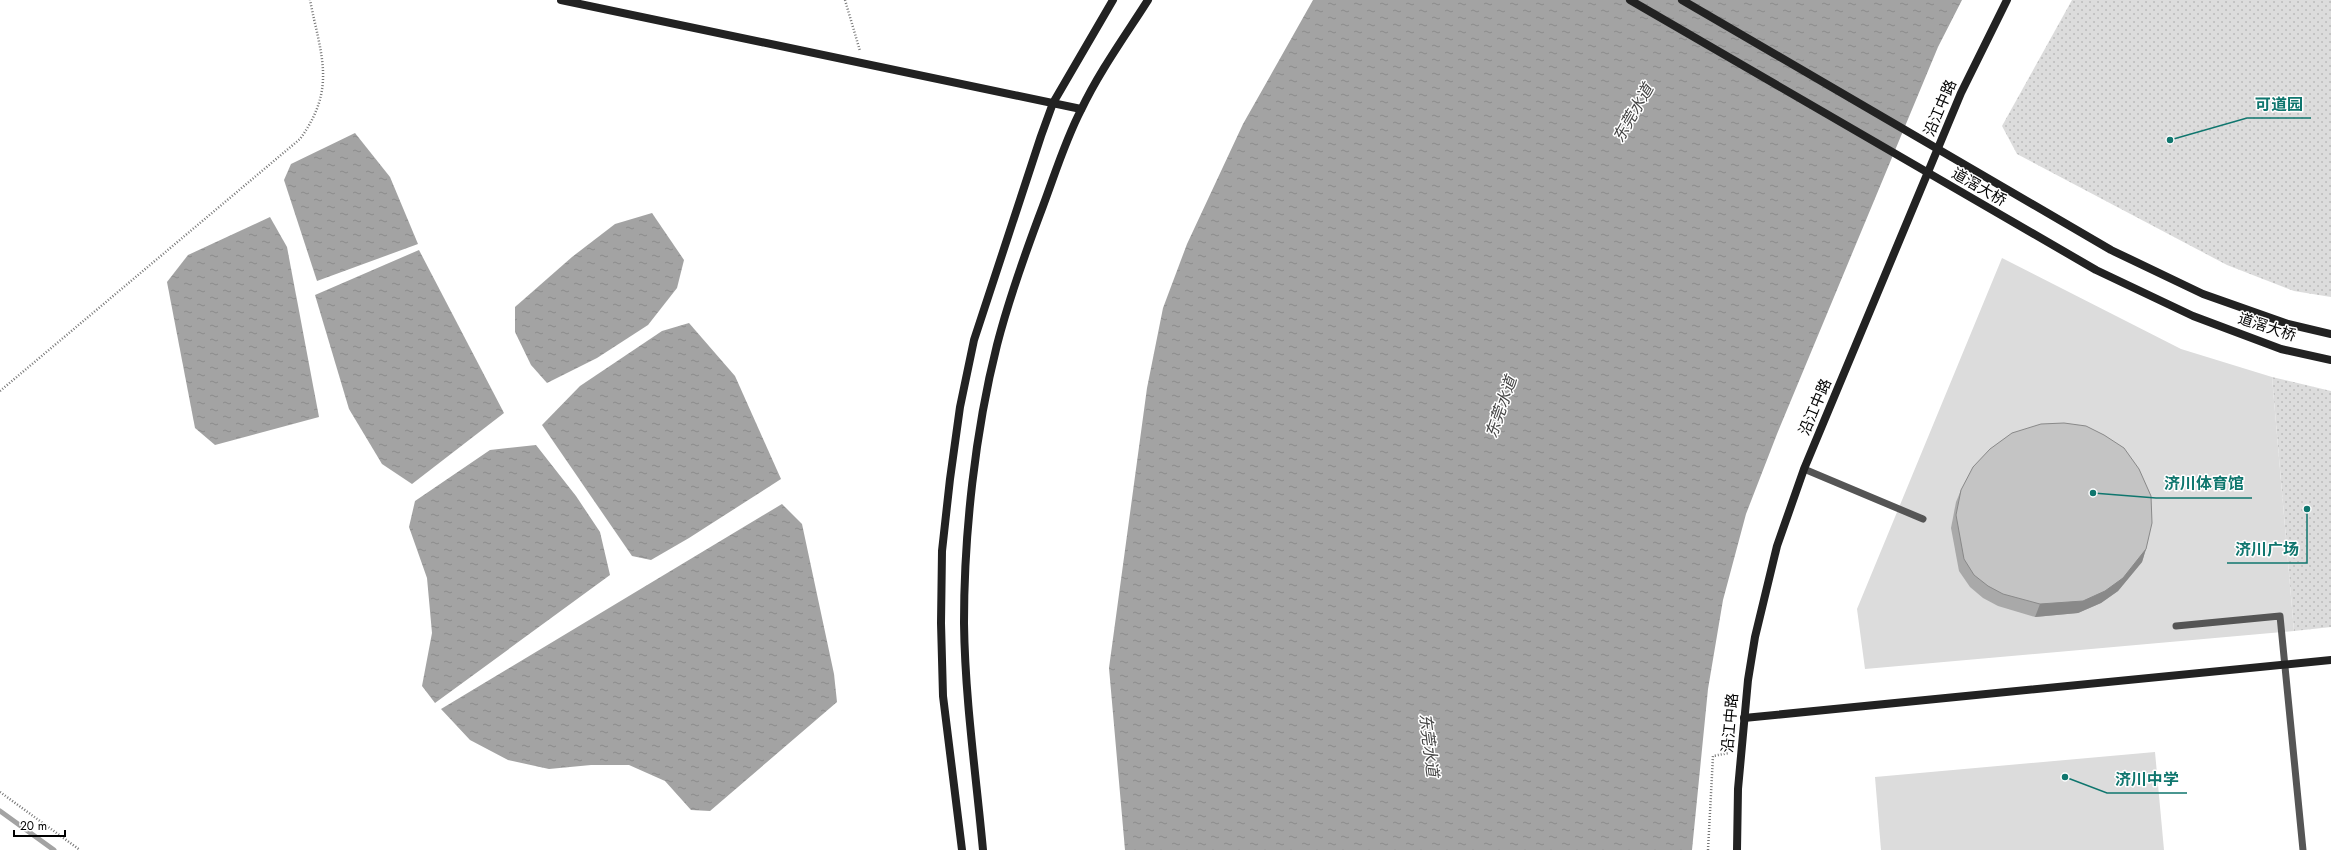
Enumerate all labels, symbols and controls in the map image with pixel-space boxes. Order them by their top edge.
street label: 沿江中路 [1918,76,1962,140]
water label: 东莞水道 [1607,78,1660,146]
callout: 可道园 [2247,90,2311,118]
text: 可道园 [2255,93,2303,116]
street label: 道滘大桥 [1948,162,2010,212]
street label: 道滘大桥 [2235,307,2299,347]
water label: 东莞水道 [1480,371,1523,441]
street label: 沿江中路 [1793,375,1837,439]
callout: 济川体育馆 [2156,470,2252,498]
text: 济川体育馆 [2164,472,2244,495]
callout: 济川广场 [2227,535,2307,563]
text: 济川广场 [2235,538,2299,561]
street label: 沿江中路 [1716,692,1744,754]
water label: 东莞水道 [1414,712,1445,780]
callout: 济川中学 [2107,765,2187,793]
text: 济川中学 [2115,768,2179,791]
scale bar [14,812,65,838]
text: 20 m [20,817,47,835]

